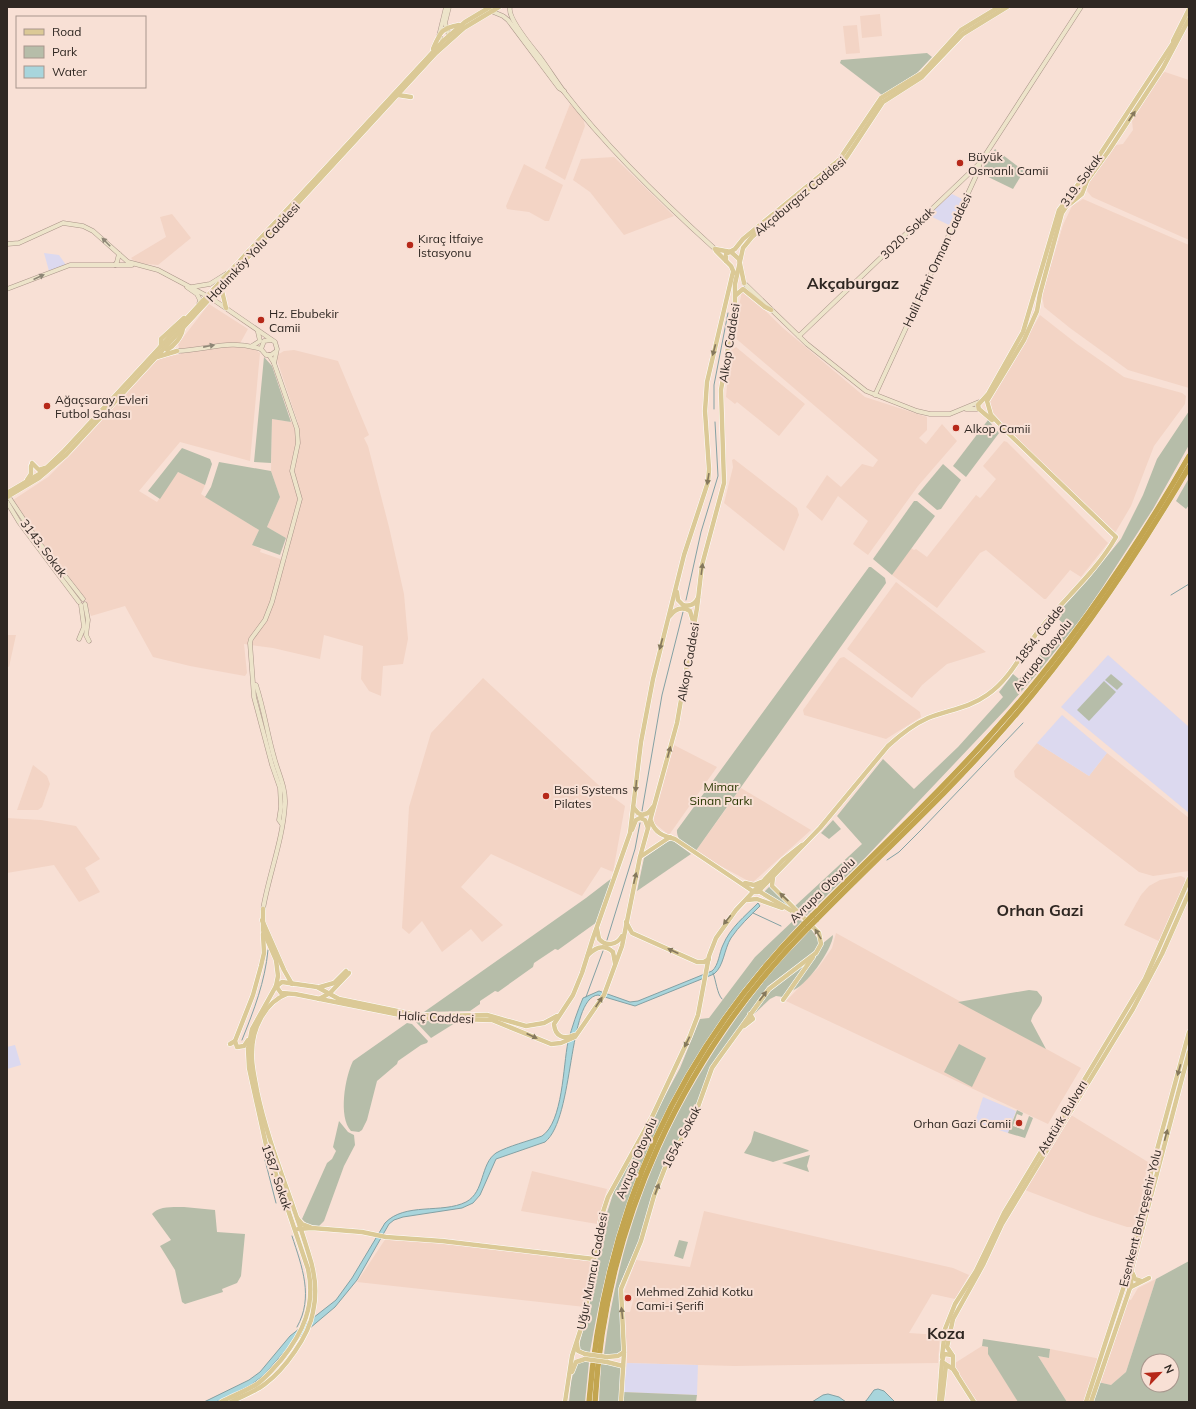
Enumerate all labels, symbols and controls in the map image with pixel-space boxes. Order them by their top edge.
legend [16,16,146,88]
text: Road [52,24,81,39]
text: Park [52,44,78,59]
text: Water [52,64,88,79]
one-way arrow [1128,111,1136,121]
place label: Büyük Osmanlı Camii [968,149,1048,178]
street label: 319. Sokak [1057,150,1106,209]
street label: Akçaburgaz Caddesi [751,153,849,239]
marker: Büyük Osmanlı Camii [955,158,965,168]
street label: Halil Fahri Orman Caddesi [899,191,975,329]
street label: Hadımköy Yolu Caddesi [203,199,303,305]
street label: 3020. Sokak [877,203,937,262]
place label: Kıraç İtfaiye İstasyonu [418,231,483,260]
one-way arrow [101,238,111,247]
marker: Kıraç İtfaiye İstasyonu [405,240,415,250]
district label: Akçaburgaz [807,273,899,293]
one-way arrow [33,274,44,280]
street label: Alkop Caddesi [715,302,743,384]
place label: Hz. Ebubekir Camii [269,306,339,335]
marker: Hz. Ebubekir Camii [256,315,266,325]
one-way arrow [203,343,215,349]
one-way arrow [711,344,717,356]
place label: Ağaçsaray Evleri Futbol Sahası [55,392,148,421]
marker: Ağaçsaray Evleri Futbol Sahası [42,401,52,411]
place label: Alkop Camii [964,421,1030,436]
marker: Alkop Camii [951,423,961,433]
one-way arrow [705,473,711,485]
street label: 3143. Sokak [17,516,71,581]
one-way arrow [699,563,705,575]
street label: 1854. Cadde [1011,601,1067,667]
street label: Avrupa Otoyolu [1009,616,1075,694]
street label: Alkop Caddesi [674,621,702,703]
one-way arrow [658,638,664,651]
one-way arrow [666,746,672,758]
park label: Mimar Sinan Parkı [690,779,752,808]
one-way arrow [633,780,640,792]
place label: Basi Systems Pilates [554,782,628,811]
marker: Basi Systems Pilates [541,791,551,801]
street label: Avrupa Otoyolu [786,854,858,926]
one-way arrow [633,871,639,884]
one-way arrow [779,893,788,902]
district label: Orhan Gazi [997,900,1083,920]
one-way arrow [723,915,732,926]
one-way arrow [815,928,822,940]
one-way arrow [667,948,679,954]
one-way arrow [759,991,768,1002]
one-way arrow [596,996,603,1008]
street label: Haliç Caddesi [398,1008,475,1026]
one-way arrow [527,1033,538,1039]
one-way arrow [684,1037,690,1048]
one-way arrow [1175,1064,1181,1076]
street label: Atatürk Bulvarı [1034,1077,1090,1157]
street label: 1654. Sokak [658,1103,704,1171]
street label: Avrupa Otoyolu [612,1115,660,1201]
place label: Orhan Gazi Camii [913,1116,1011,1131]
marker: Orhan Gazi Camii [1014,1118,1024,1128]
one-way arrow [1163,1129,1169,1141]
street label: 1587. Sokak [259,1142,296,1213]
street label: Esenkent Bahçeşehir Yolu [1116,1148,1164,1288]
one-way arrow [654,1183,660,1195]
street label: Uğur Mumcu Caddesi [573,1211,611,1331]
place label: Mehmed Zahid Kotku Cami-i Şerifi [636,1284,753,1313]
marker: Mehmed Zahid Kotku Cami-i Şerifi [623,1293,633,1303]
one-way arrow [618,1307,625,1319]
district label: Koza [927,1323,965,1343]
north arrow [1140,1353,1180,1393]
text: N [1161,1362,1177,1375]

